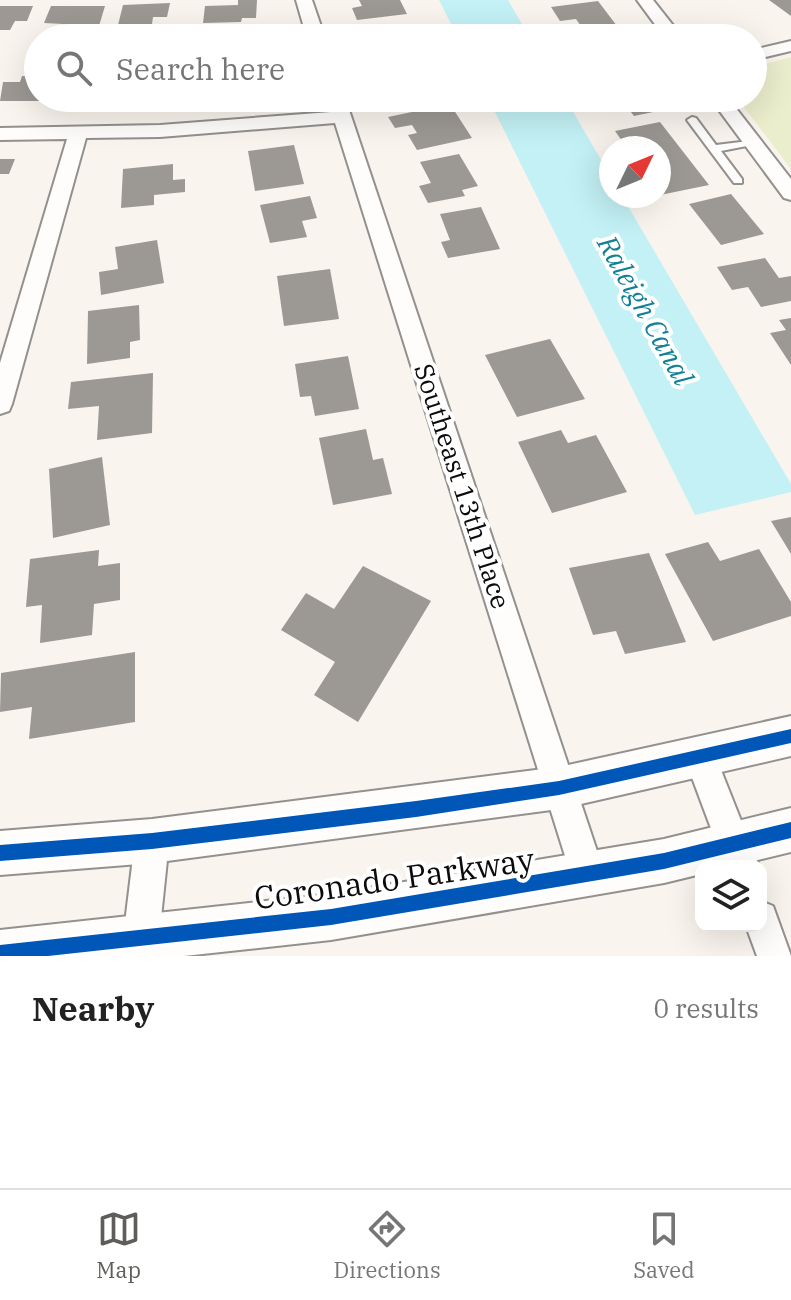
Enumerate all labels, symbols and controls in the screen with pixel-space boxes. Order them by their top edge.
search box [24,24,767,112]
icon: search [52,46,96,90]
text: Search here [116,49,285,88]
north arrow [599,136,671,208]
water label: Raleigh Canal [589,228,703,393]
street label: Southeast 13th Place [407,359,519,613]
street label: Coronado Parkway [251,837,538,918]
map controls [695,860,767,932]
button: layers [695,860,767,932]
text: Nearby [32,986,154,1030]
text: 0 results [653,991,759,1025]
tab: Map [96,1207,141,1284]
tab: Directions [333,1207,441,1284]
tab: Saved [633,1207,695,1284]

